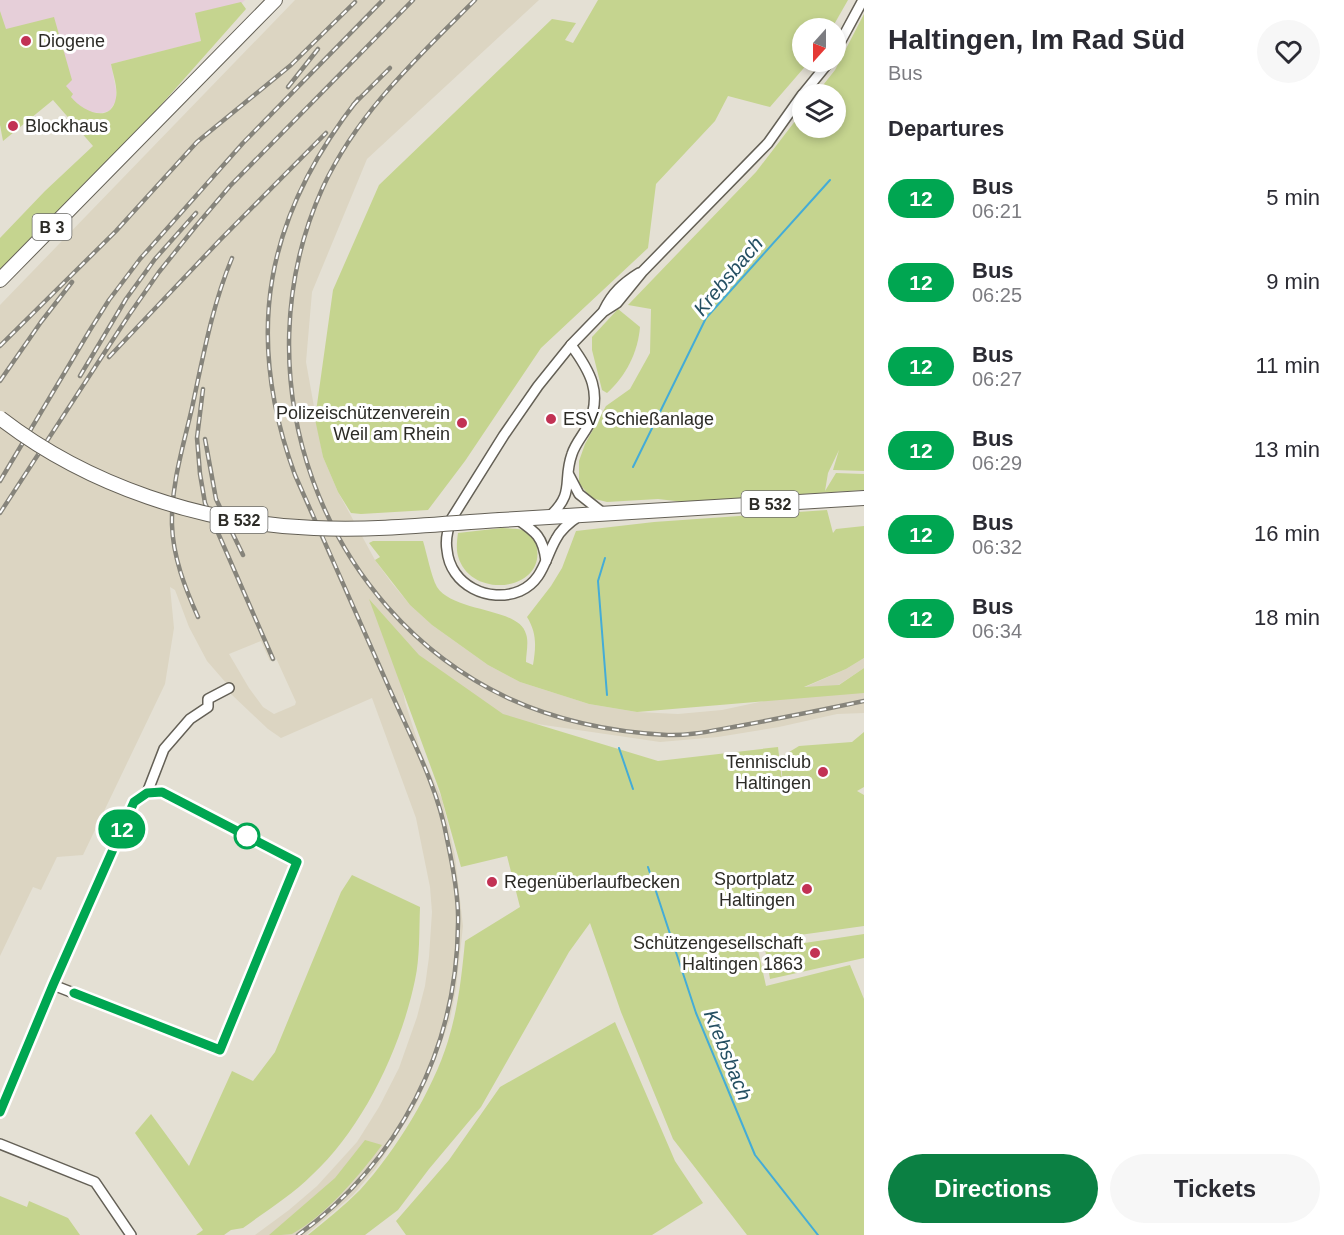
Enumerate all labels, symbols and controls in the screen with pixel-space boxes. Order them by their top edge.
north arrow [792,18,846,72]
map controls [792,18,846,138]
button: heart [1257,20,1320,83]
text: Haltingen, Im Rad Süd [888,24,1185,55]
place label: Diogene [38,31,105,51]
marker: Diogene [19,34,33,48]
text: Bus [888,62,922,84]
button: layers [792,84,846,138]
place label: Blockhaus [25,116,108,136]
text: Departures [888,116,1004,141]
marker: Blockhaus [6,119,20,133]
text: Bus [972,174,1014,199]
text: 5 min [1266,185,1320,210]
text: 12 [909,187,933,210]
text: 06:21 [972,200,1022,222]
road number: B 3 [32,214,72,240]
water label: Krebsbach [689,232,767,320]
text: Bus [972,258,1014,283]
text: 9 min [1266,269,1320,294]
text: 12 [909,271,933,294]
text: 06:25 [972,284,1022,306]
text: Bus [972,342,1014,367]
text: 11 min [1256,353,1320,378]
text: 12 [909,355,933,378]
text: 06:27 [972,368,1022,390]
place label: Polizeischützenverein Weil am Rhein [276,403,450,444]
place label: ESV Schießanlage [563,409,714,429]
marker: ESV Schießanlage [544,412,558,426]
marker: Polizeischützenverein Weil am Rhein [455,416,469,430]
text: Bus [972,426,1014,451]
text: 13 min [1254,437,1320,462]
text: 12 [909,439,933,462]
text: 06:29 [972,452,1022,474]
road number: B 532 [742,491,798,517]
road number: B 532 [210,507,268,533]
text: Bus [972,510,1014,535]
text: 16 min [1254,521,1320,546]
text: 12 [909,523,933,546]
text: 06:32 [972,536,1022,558]
text: Bus [972,594,1014,619]
text: 18 min [1254,605,1320,630]
text: 12 [909,607,933,630]
text: 06:34 [972,620,1022,642]
place label: Tennisclub Haltingen [726,752,811,793]
marker: Tennisclub Haltingen [816,765,830,779]
line badge: 12 [95,810,149,848]
text: 12 [110,818,134,841]
unlabelled marker [234,823,260,849]
place label: Sportplatz Haltingen [714,869,795,910]
place label: Regenüberlaufbecken [504,872,680,892]
marker: Regenüberlaufbecken [485,875,499,889]
marker: Sportplatz Haltingen [800,882,814,896]
place label: Schützengesellschaft Haltingen 1863 [633,933,803,974]
marker: Schützengesellschaft Haltingen 1863 [808,946,822,960]
water label: Krebsbach [700,1007,756,1103]
button: Directions [888,1154,1098,1223]
button: Tickets [1110,1154,1320,1223]

